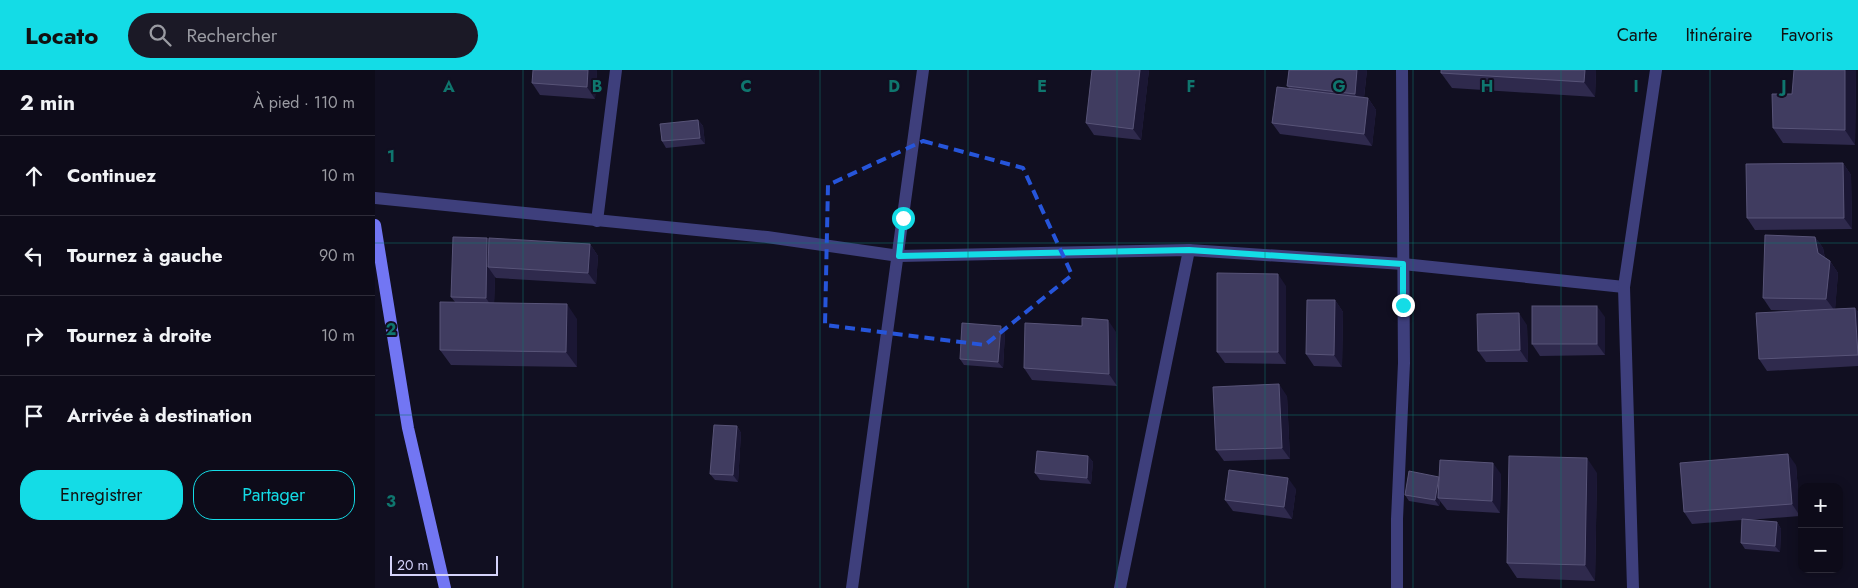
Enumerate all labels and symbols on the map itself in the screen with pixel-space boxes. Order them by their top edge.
text: A [442,75,455,98]
text: B [592,75,602,98]
text: C [740,75,752,98]
text: D [888,75,900,98]
text: E [1037,75,1047,98]
text: F [1187,75,1195,98]
text: G [1332,75,1346,98]
text: H [1481,75,1493,98]
text: I [1633,75,1639,98]
text: J [1778,75,1787,98]
text: 1 [387,145,395,168]
route start [892,207,915,230]
route end [1392,294,1415,317]
text: 2 [386,318,396,341]
text: 3 [386,490,396,513]
scale bar [390,553,497,576]

